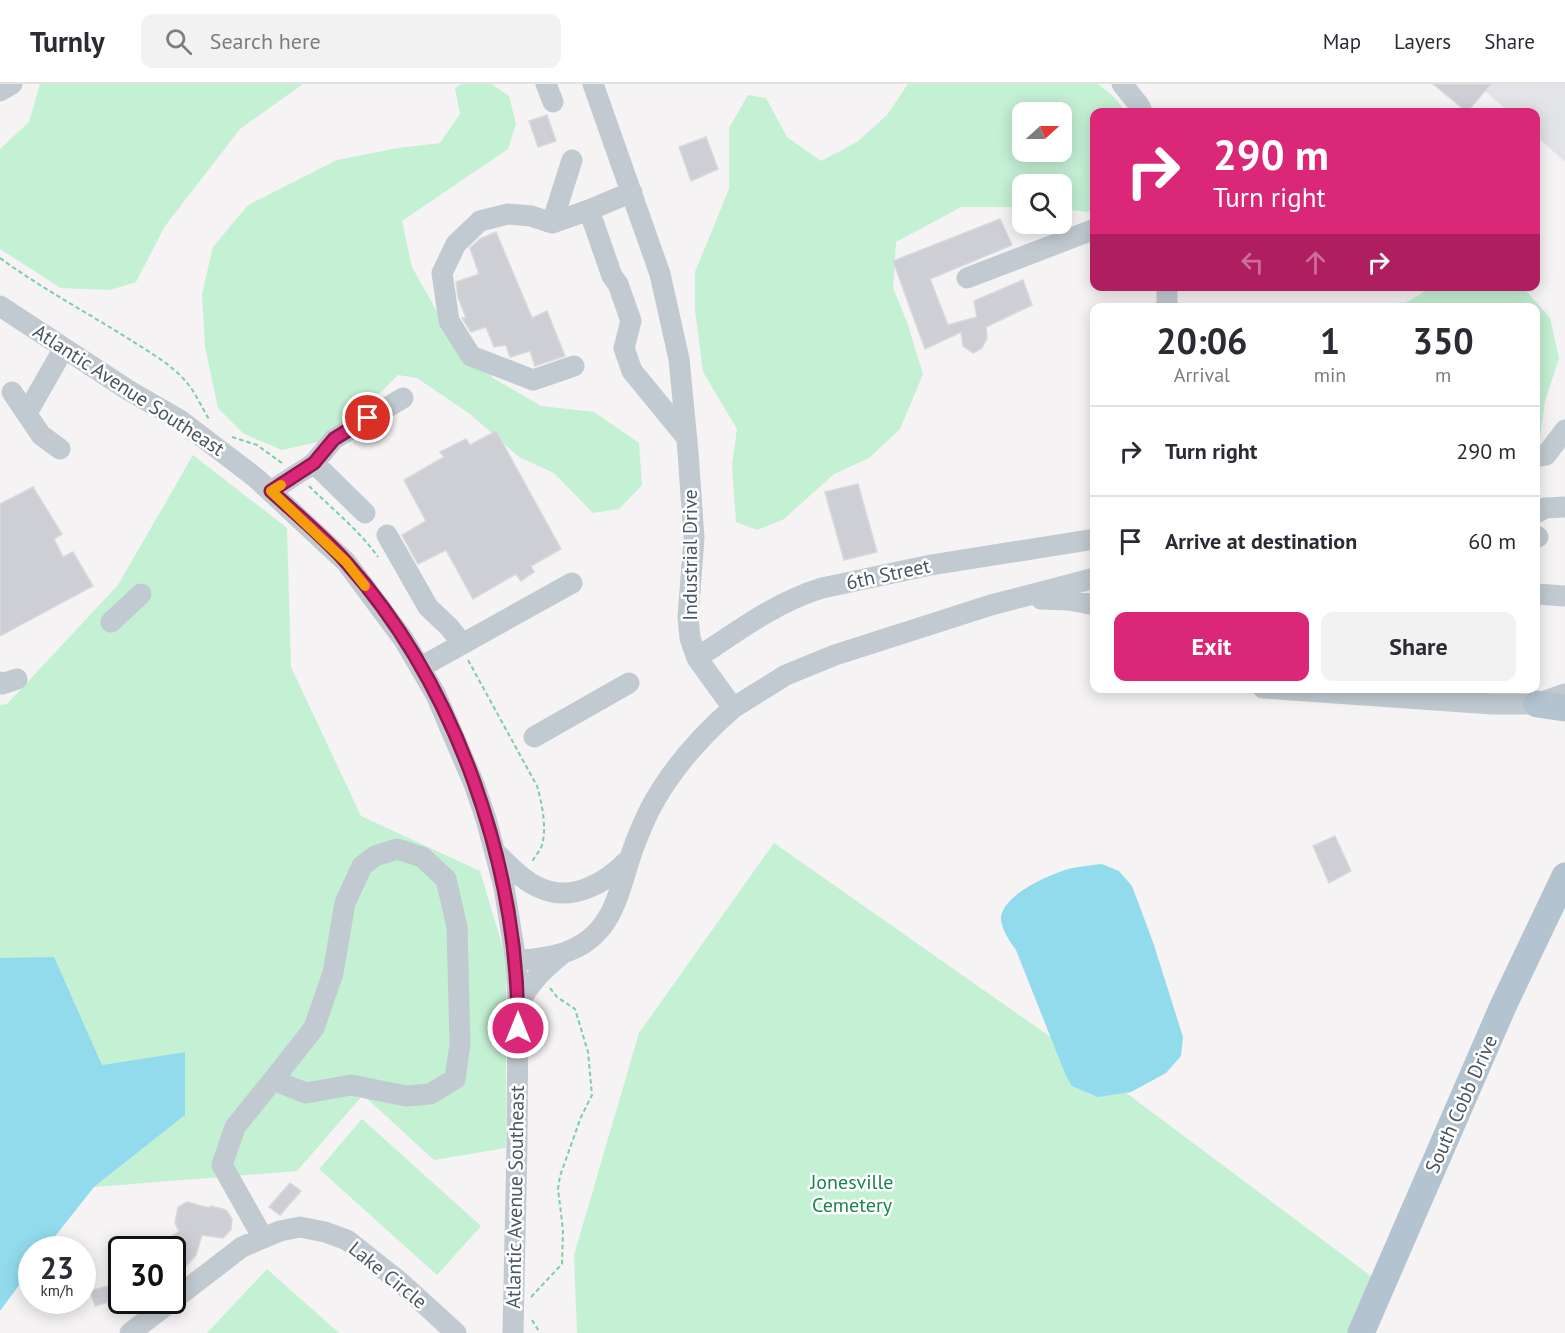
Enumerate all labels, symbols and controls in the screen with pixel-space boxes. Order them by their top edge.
search box [141,14,561,68]
text: Turnly [30,23,105,60]
icon: search [162,25,195,58]
text: Search here [210,27,321,55]
text: Map [1323,28,1361,55]
text: Layers [1394,28,1451,55]
text: Share [1484,28,1535,55]
north arrow [1012,102,1072,162]
map controls [1012,102,1072,234]
text: 290 m [1213,127,1329,182]
icon: right [1114,132,1192,210]
button: search [1012,174,1072,234]
text: Turn right [1213,180,1326,214]
icon: left [1236,246,1269,279]
icon: ahead [1299,246,1332,279]
icon: right [1362,246,1395,279]
text: 20:06 [1156,317,1248,364]
text: 1 [1320,317,1340,364]
text: 350 [1413,317,1474,364]
street label: Atlantic Avenue Southeast [28,318,230,462]
text: Arrival [1174,362,1230,388]
text: min [1314,362,1346,388]
text: m [1435,362,1451,388]
pin [342,392,393,443]
icon: arrive [351,401,384,434]
icon: right [1114,435,1147,468]
text: Turn right [1165,437,1257,465]
text: 290 m [1456,437,1516,465]
street label: Industrial Drive [677,489,703,621]
icon: arrive [1114,525,1147,558]
text: Arrive at destination [1165,527,1357,555]
text: 60 m [1468,527,1516,555]
street label: 6th Street [844,552,933,596]
button: Exit [1114,612,1309,681]
button: Share [1321,612,1516,681]
position arrow [486,996,550,1060]
street label: South Cobb Drive [1419,1031,1503,1177]
street label: Atlantic Avenue Southeast [500,1085,530,1309]
park label: Jonesville Cemetery [810,1169,893,1218]
speed limit sign: 30 [108,1236,186,1314]
street label: Lake Circle [344,1236,432,1314]
text: 23 [40,1248,74,1287]
text: km/h [41,1281,73,1300]

